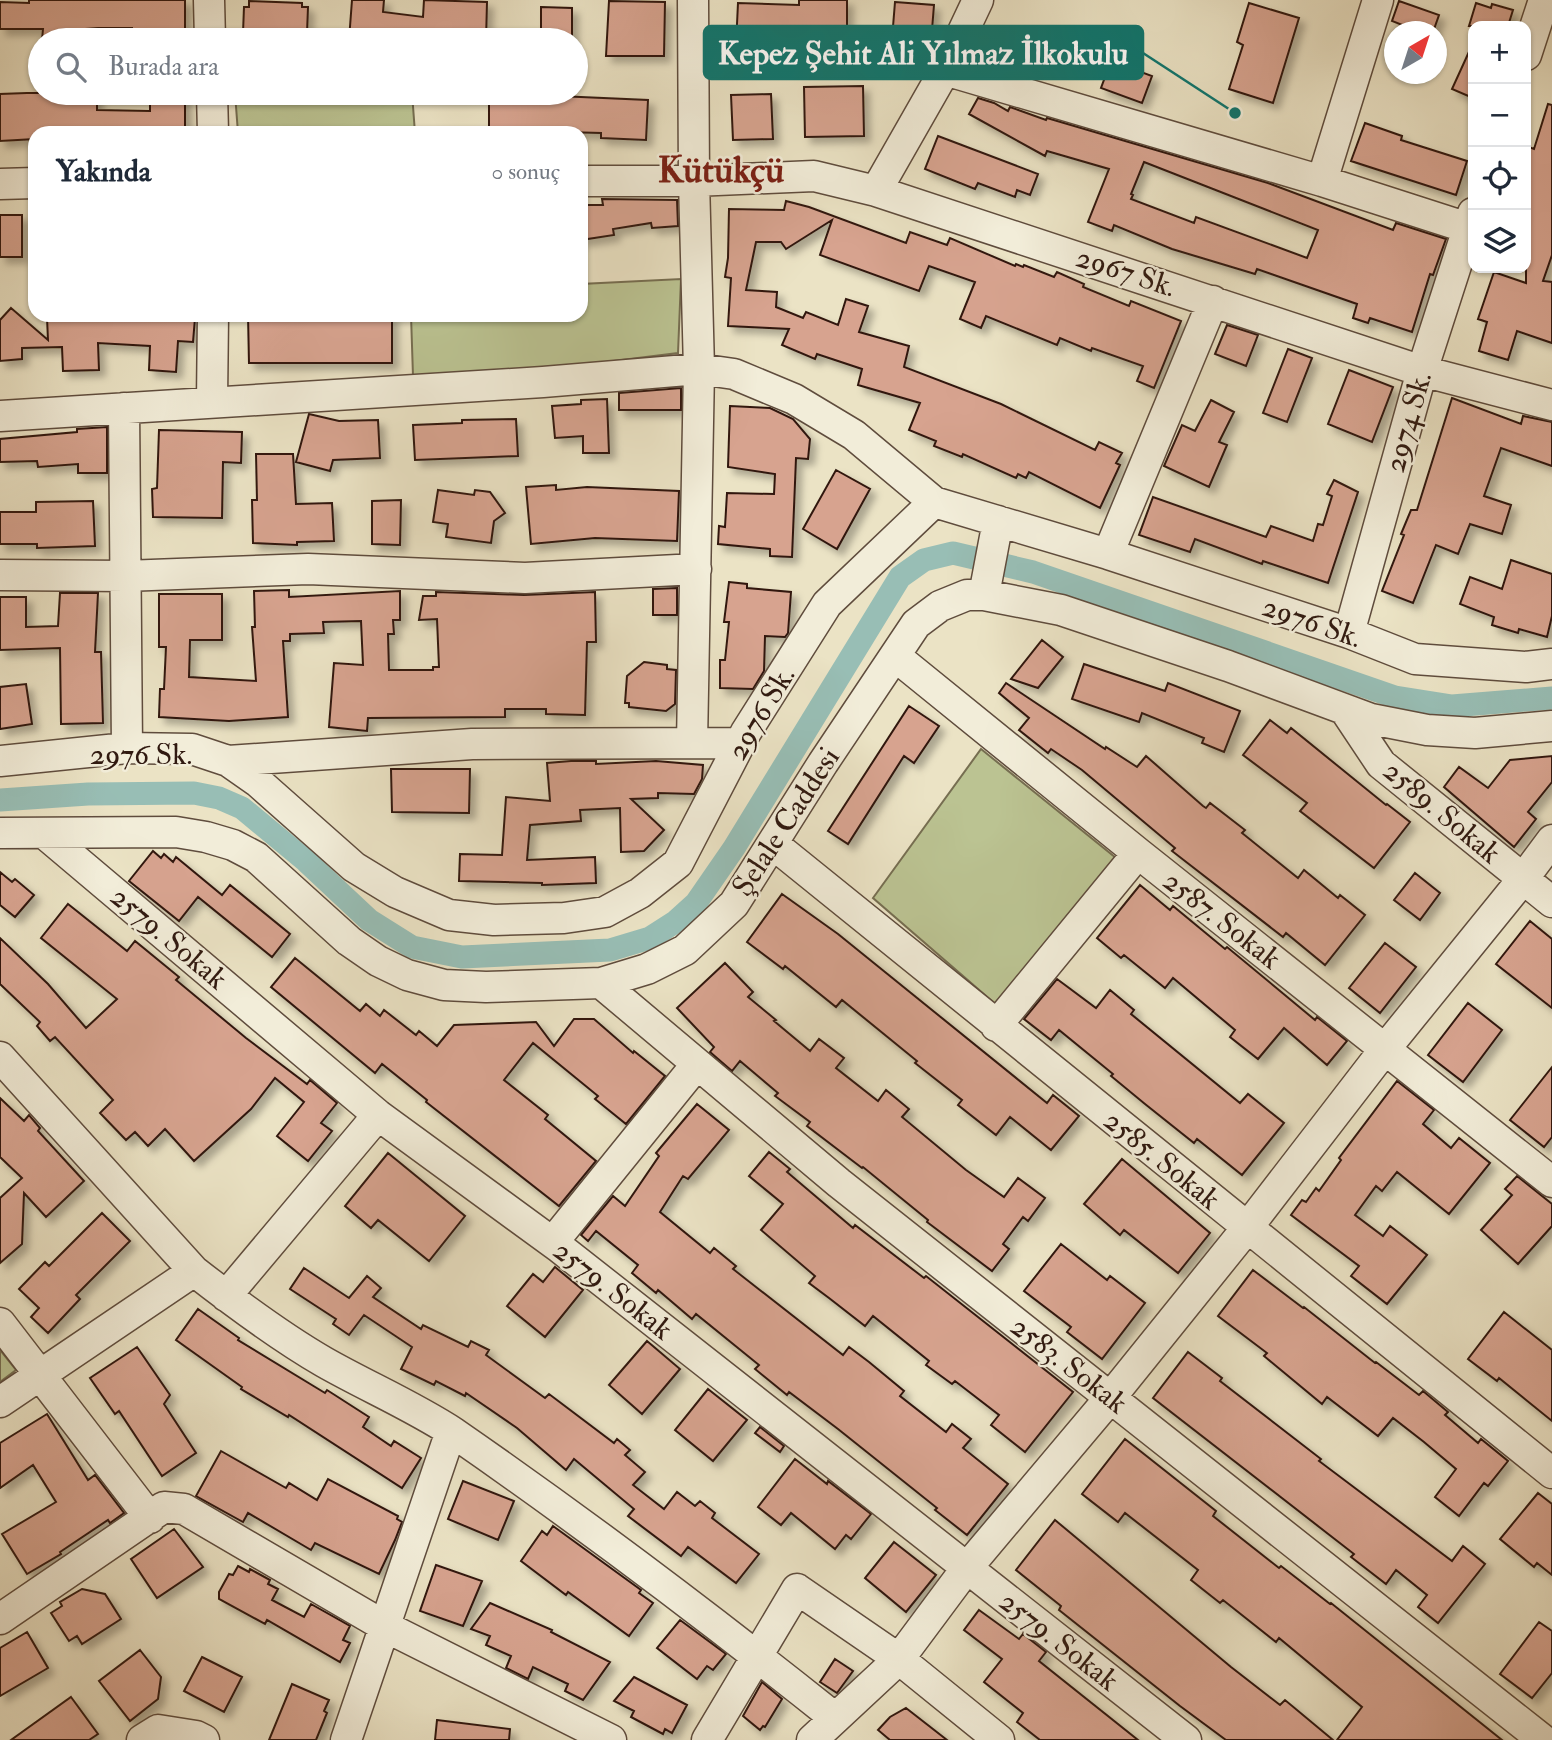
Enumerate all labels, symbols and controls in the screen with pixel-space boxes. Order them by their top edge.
north arrow [1384,21,1447,84]
map controls [1468,21,1531,273]
button: + [1468,21,1531,84]
callout: Kepez Şehit Ali Yılmaz İlkokulu [704,26,1143,79]
search box [28,28,588,105]
text: Kepez Şehit Ali Yılmaz İlkokulu [718,34,1129,74]
icon: search [52,48,90,86]
text: Burada ara [108,51,219,83]
button: − [1468,84,1531,147]
district label: Kütükçü [658,147,784,194]
button: locate [1468,147,1531,210]
text: Yakında [56,153,151,190]
text: 0 sonuç [492,157,560,186]
button: layers [1468,210,1531,273]
street label: 2967 Sk. [1071,239,1181,305]
street label: 2974 Sk. [1376,367,1440,477]
street label: 2976 Sk. [1257,588,1367,656]
street label: 2976 Sk. [719,659,803,767]
street label: 2976 Sk. [90,736,192,773]
street label: Şelale Caddesi [724,741,848,903]
street label: 2589. Sokak [1376,752,1508,872]
street label: 2587. Sokak [1156,862,1288,978]
street label: 2579. Sokak [103,878,235,998]
street label: 2585. Sokak [1096,1102,1228,1218]
street label: 2579. Sokak [546,1232,680,1348]
street label: 2583. Sokak [1003,1308,1135,1422]
street label: 2579. Sokak [992,1583,1126,1699]

